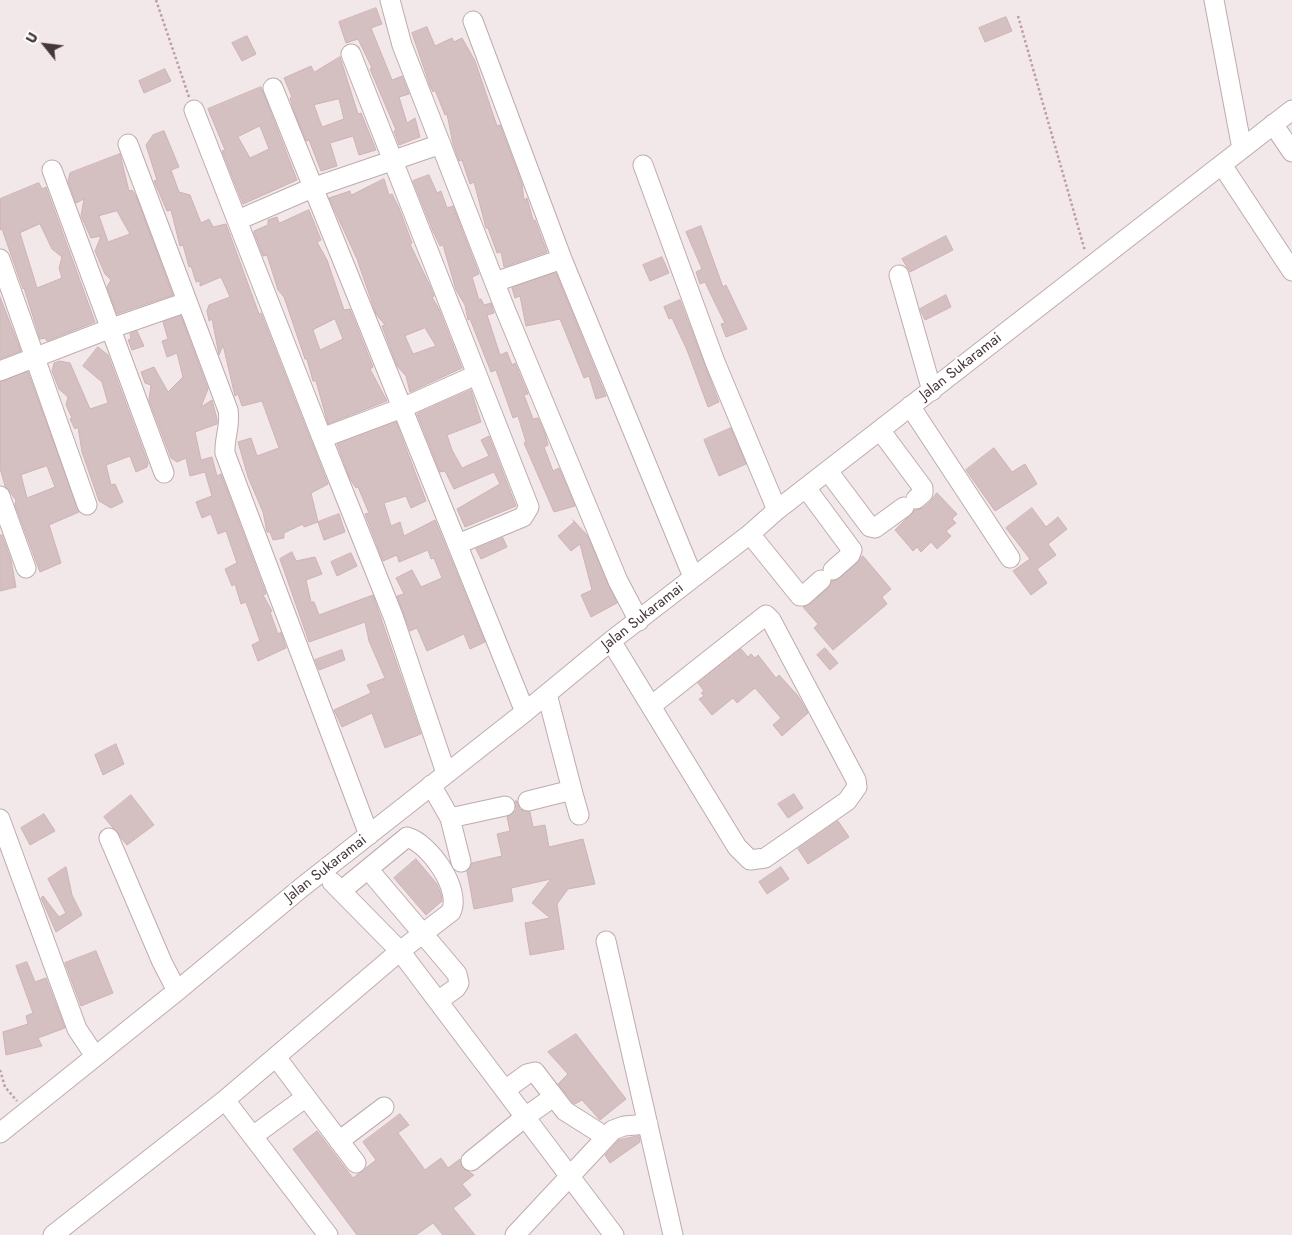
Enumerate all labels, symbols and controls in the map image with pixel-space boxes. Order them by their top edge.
north arrow [20,20,70,70]
text: U [21,29,43,47]
street label: Jalan Sukaramai [916,329,1006,405]
street label: Jalan Sukaramai [598,579,688,655]
street label: Jalan Sukaramai [281,831,371,907]

